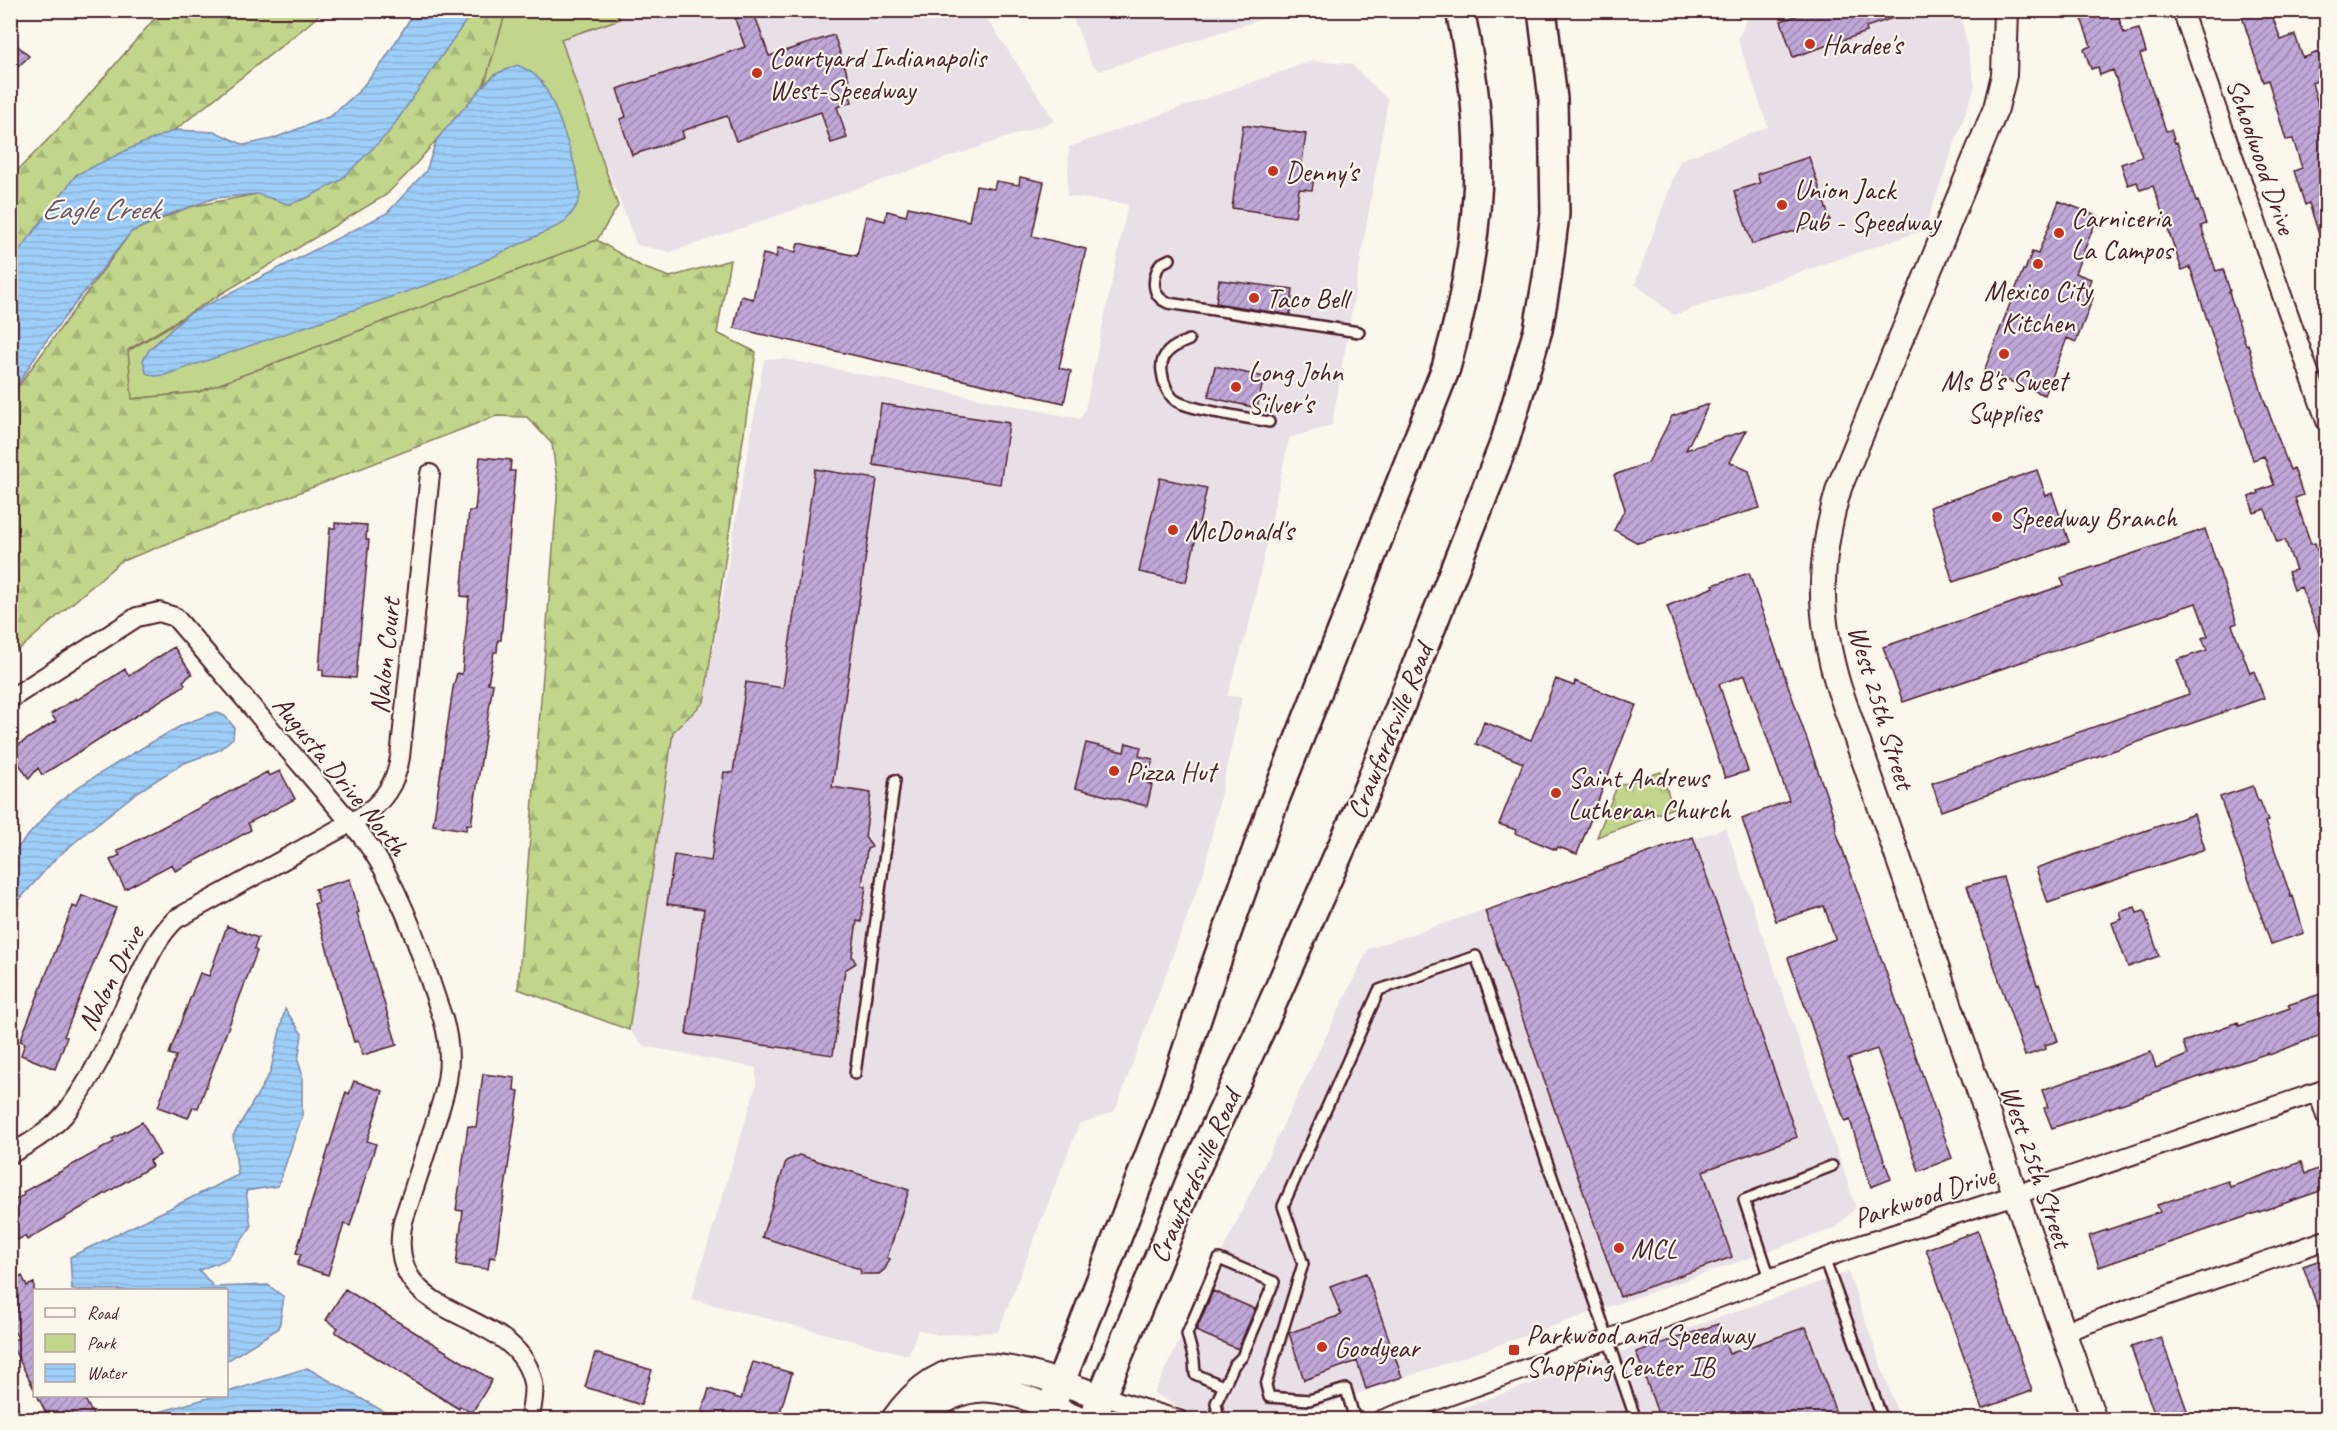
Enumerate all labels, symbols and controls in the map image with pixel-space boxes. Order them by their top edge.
place label: Hardee's [1822,27,1905,62]
marker: Hardee's [1803,37,1817,51]
place label: Courtyard Indianapolis West-Speedway [769,40,988,107]
marker: Courtyard Indianapolis West-Speedway [750,66,764,80]
street label: Schoolwood Drive [2219,74,2305,240]
place label: Denny's [1285,154,1361,189]
marker: Denny's [1266,164,1280,178]
place label: Union Jack Pub - Speedway [1794,172,1942,239]
water label: Eagle Creek [41,190,164,228]
marker: Union Jack Pub - Speedway [1775,198,1789,212]
place label: Carniceria La Campos [2071,200,2175,267]
marker: Carniceria La Campos [2052,226,2066,240]
marker: Mexico City Kitchen [2031,257,2045,271]
place label: Mexico City Kitchen [1984,273,2094,340]
place label: Taco Bell [1266,281,1353,316]
marker: Taco Bell [1247,291,1261,305]
marker: Ms B's Sweet Supplies [1997,347,2011,361]
place label: Long John Silver's [1248,354,1344,421]
place label: Ms B's Sweet Supplies [1941,363,2071,430]
marker: Long John Silver's [1229,380,1243,394]
place label: Speedway Branch [2009,500,2178,535]
marker: Speedway Branch [1990,510,2004,524]
place label: McDonald's [1185,513,1296,548]
marker: McDonald's [1166,523,1180,537]
street label: Nalon Court [361,594,408,716]
street label: West 25th Street [1840,621,1924,796]
street label: Crawfordsville Road [1338,635,1442,824]
street label: Augusta Drive North [265,688,417,864]
place label: Pizza Hut [1126,754,1219,789]
place label: Saint Andrews Lutheran Church [1568,760,1731,827]
marker: Pizza Hut [1107,764,1121,778]
marker: Saint Andrews Lutheran Church [1549,786,1563,800]
street label: Nalon Drive [69,918,153,1036]
street label: West 25th Street [1992,1080,2082,1255]
street label: Crawfordsville Road [1141,1081,1250,1268]
street label: Parkwood Drive [1849,1157,2001,1236]
place label: MCL [1631,1231,1678,1266]
marker: MCL [1612,1241,1626,1255]
legend [33,1289,228,1397]
text: Road [87,1302,120,1324]
place label: Parkwood and Speedway Shopping Center IB [1526,1317,1757,1384]
place label: Goodyear [1334,1330,1421,1365]
text: Park [87,1332,117,1354]
marker: Goodyear [1315,1340,1329,1354]
marker: Parkwood and Speedway Shopping Center IB [1507,1343,1521,1357]
text: Water [87,1362,128,1384]

